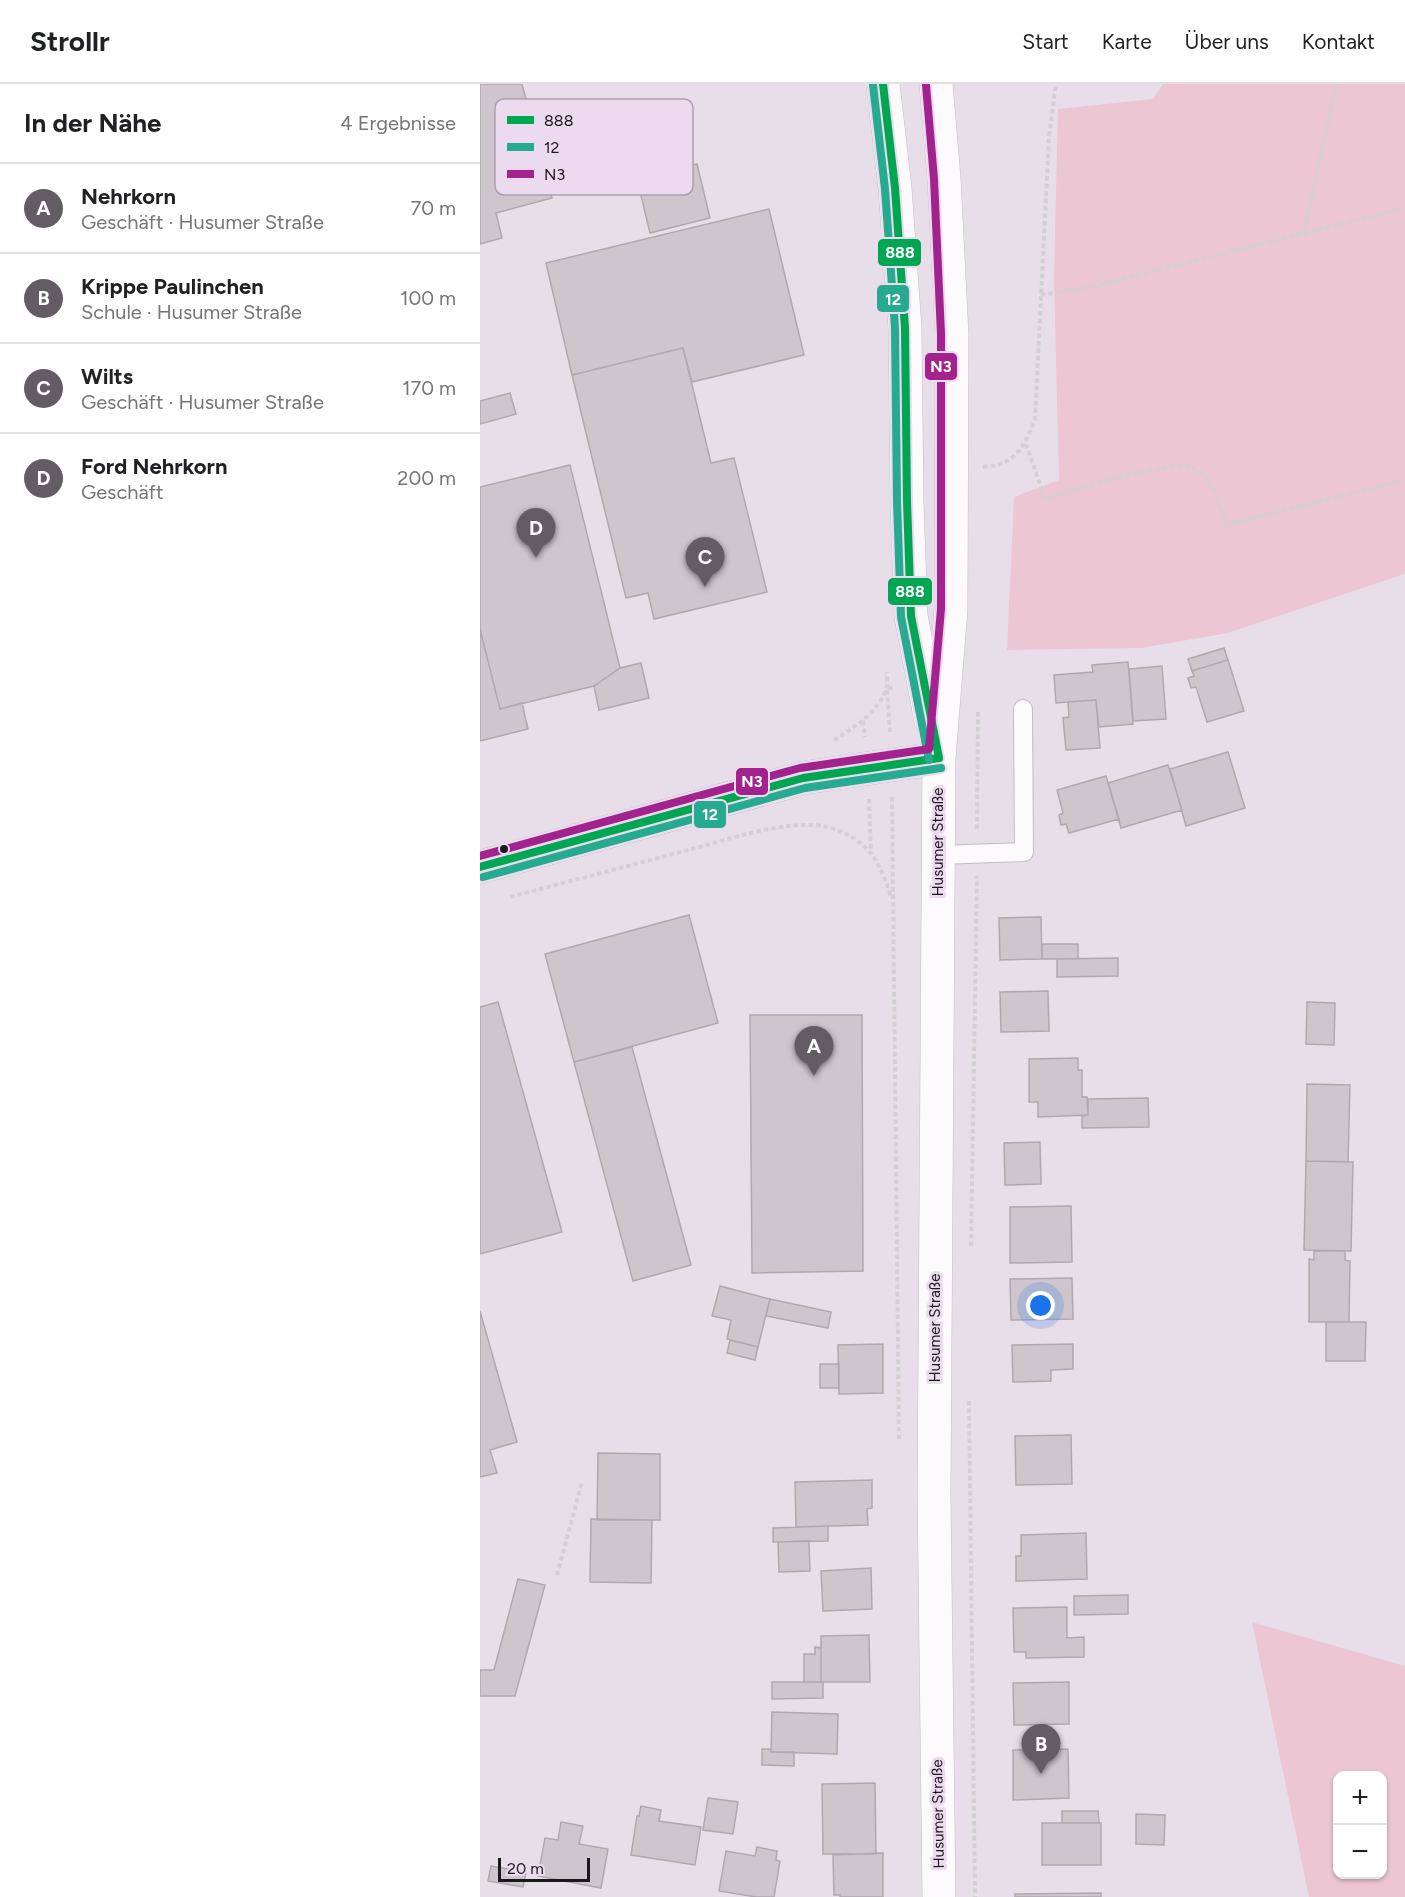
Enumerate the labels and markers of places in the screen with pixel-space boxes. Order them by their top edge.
pin: D [516,508,556,558]
pin: C [686,538,724,587]
unlabelled marker [498,843,510,855]
pin: A [794,1026,834,1076]
pin: B [1022,1724,1060,1774]

